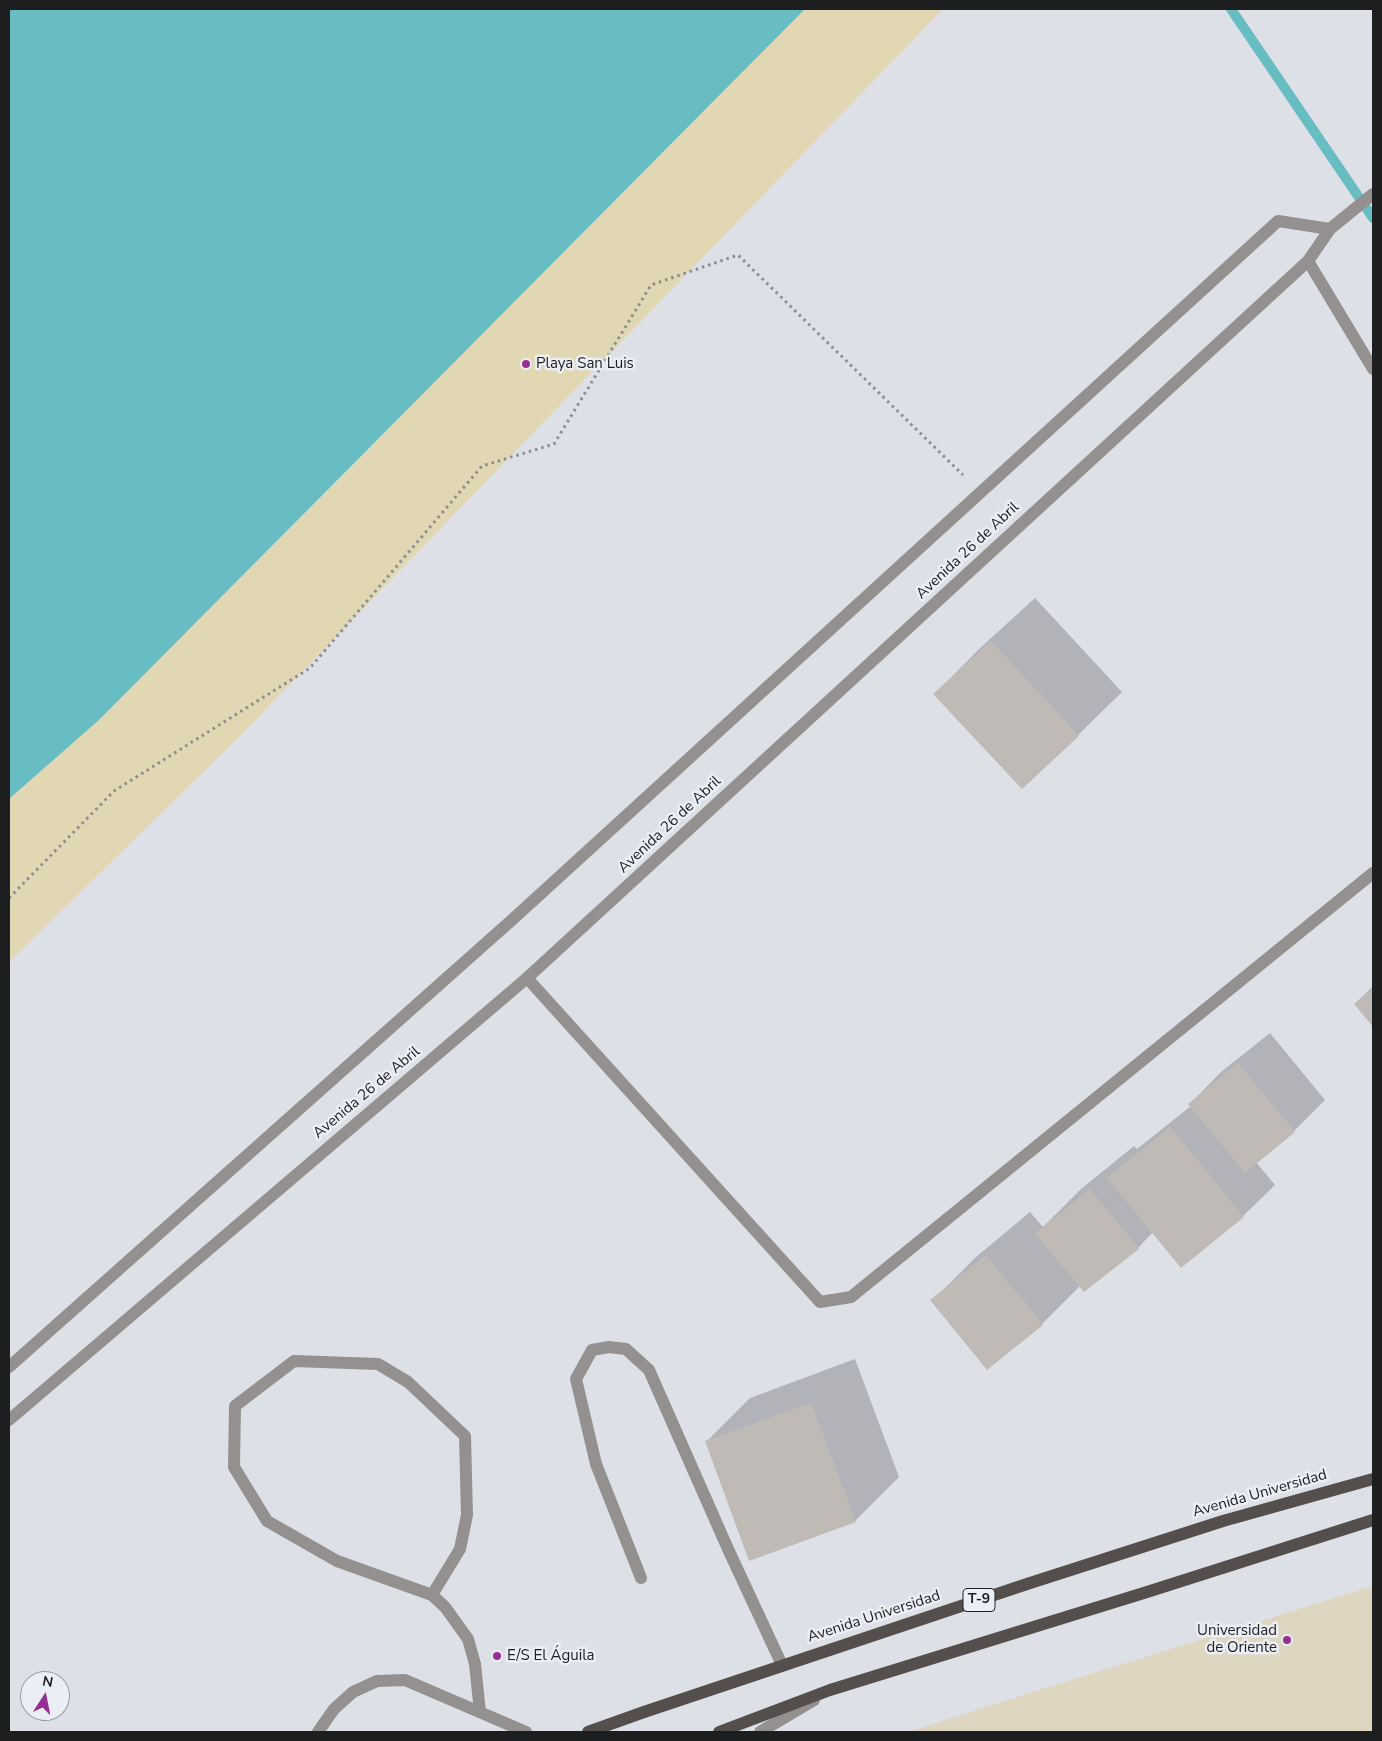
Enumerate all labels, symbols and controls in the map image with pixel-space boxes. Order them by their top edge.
place label: Playa San Luis [536,355,634,373]
marker: Playa San Luis [520,358,532,370]
street label: Avenida 26 de Abril [913,499,1023,603]
street label: Avenida 26 de Abril [615,773,725,877]
street label: Avenida 26 de Abril [310,1043,424,1143]
street label: Avenida Universidad [1191,1466,1329,1522]
street label: Avenida Universidad [805,1587,943,1647]
road number: T-9 [963,1588,995,1612]
place label: Universidad de Oriente [1197,1622,1277,1657]
marker: Universidad de Oriente [1281,1634,1293,1646]
place label: E/S El Águila [507,1647,595,1665]
marker: E/S El Águila [491,1650,503,1662]
north arrow [20,1671,70,1721]
text: N [41,1671,55,1692]

